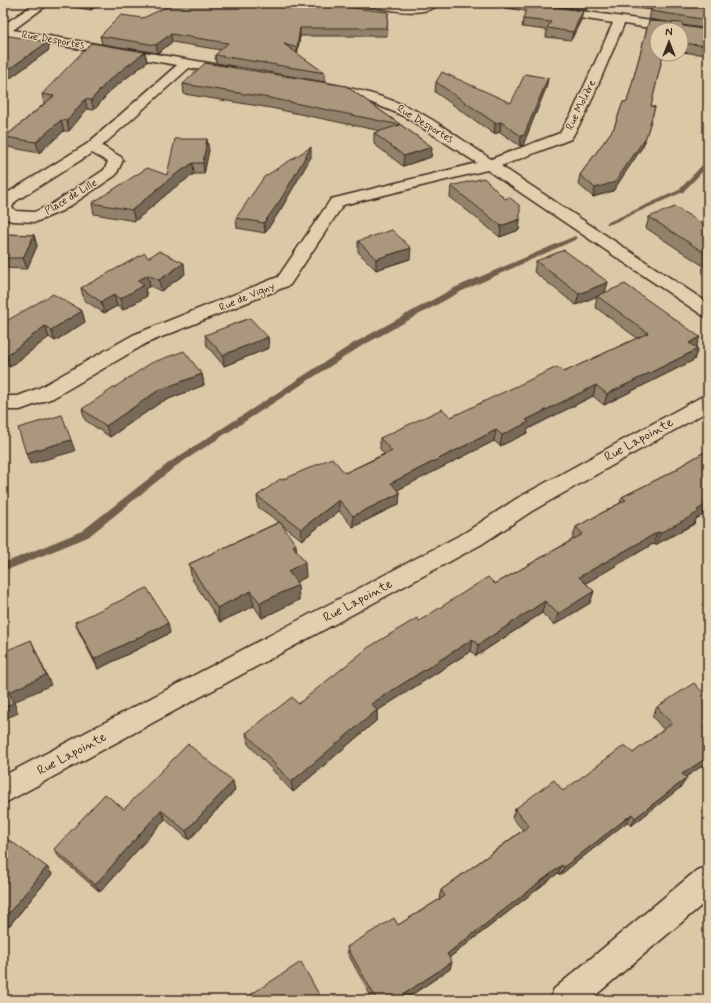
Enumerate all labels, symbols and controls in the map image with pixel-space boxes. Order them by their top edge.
north arrow [649,22,689,62]
text: N [665,26,673,40]
street label: Rue Desportes [21,28,85,52]
street label: Rue Molière [563,77,599,132]
street label: Rue Desportes [394,102,456,146]
street label: Place de Lille [42,176,100,218]
street label: Rue de Vigny [217,279,278,316]
street label: Rue Lapointe [602,414,676,466]
street label: Rue Lapointe [320,576,396,626]
street label: Rue Lapointe [34,729,110,779]

